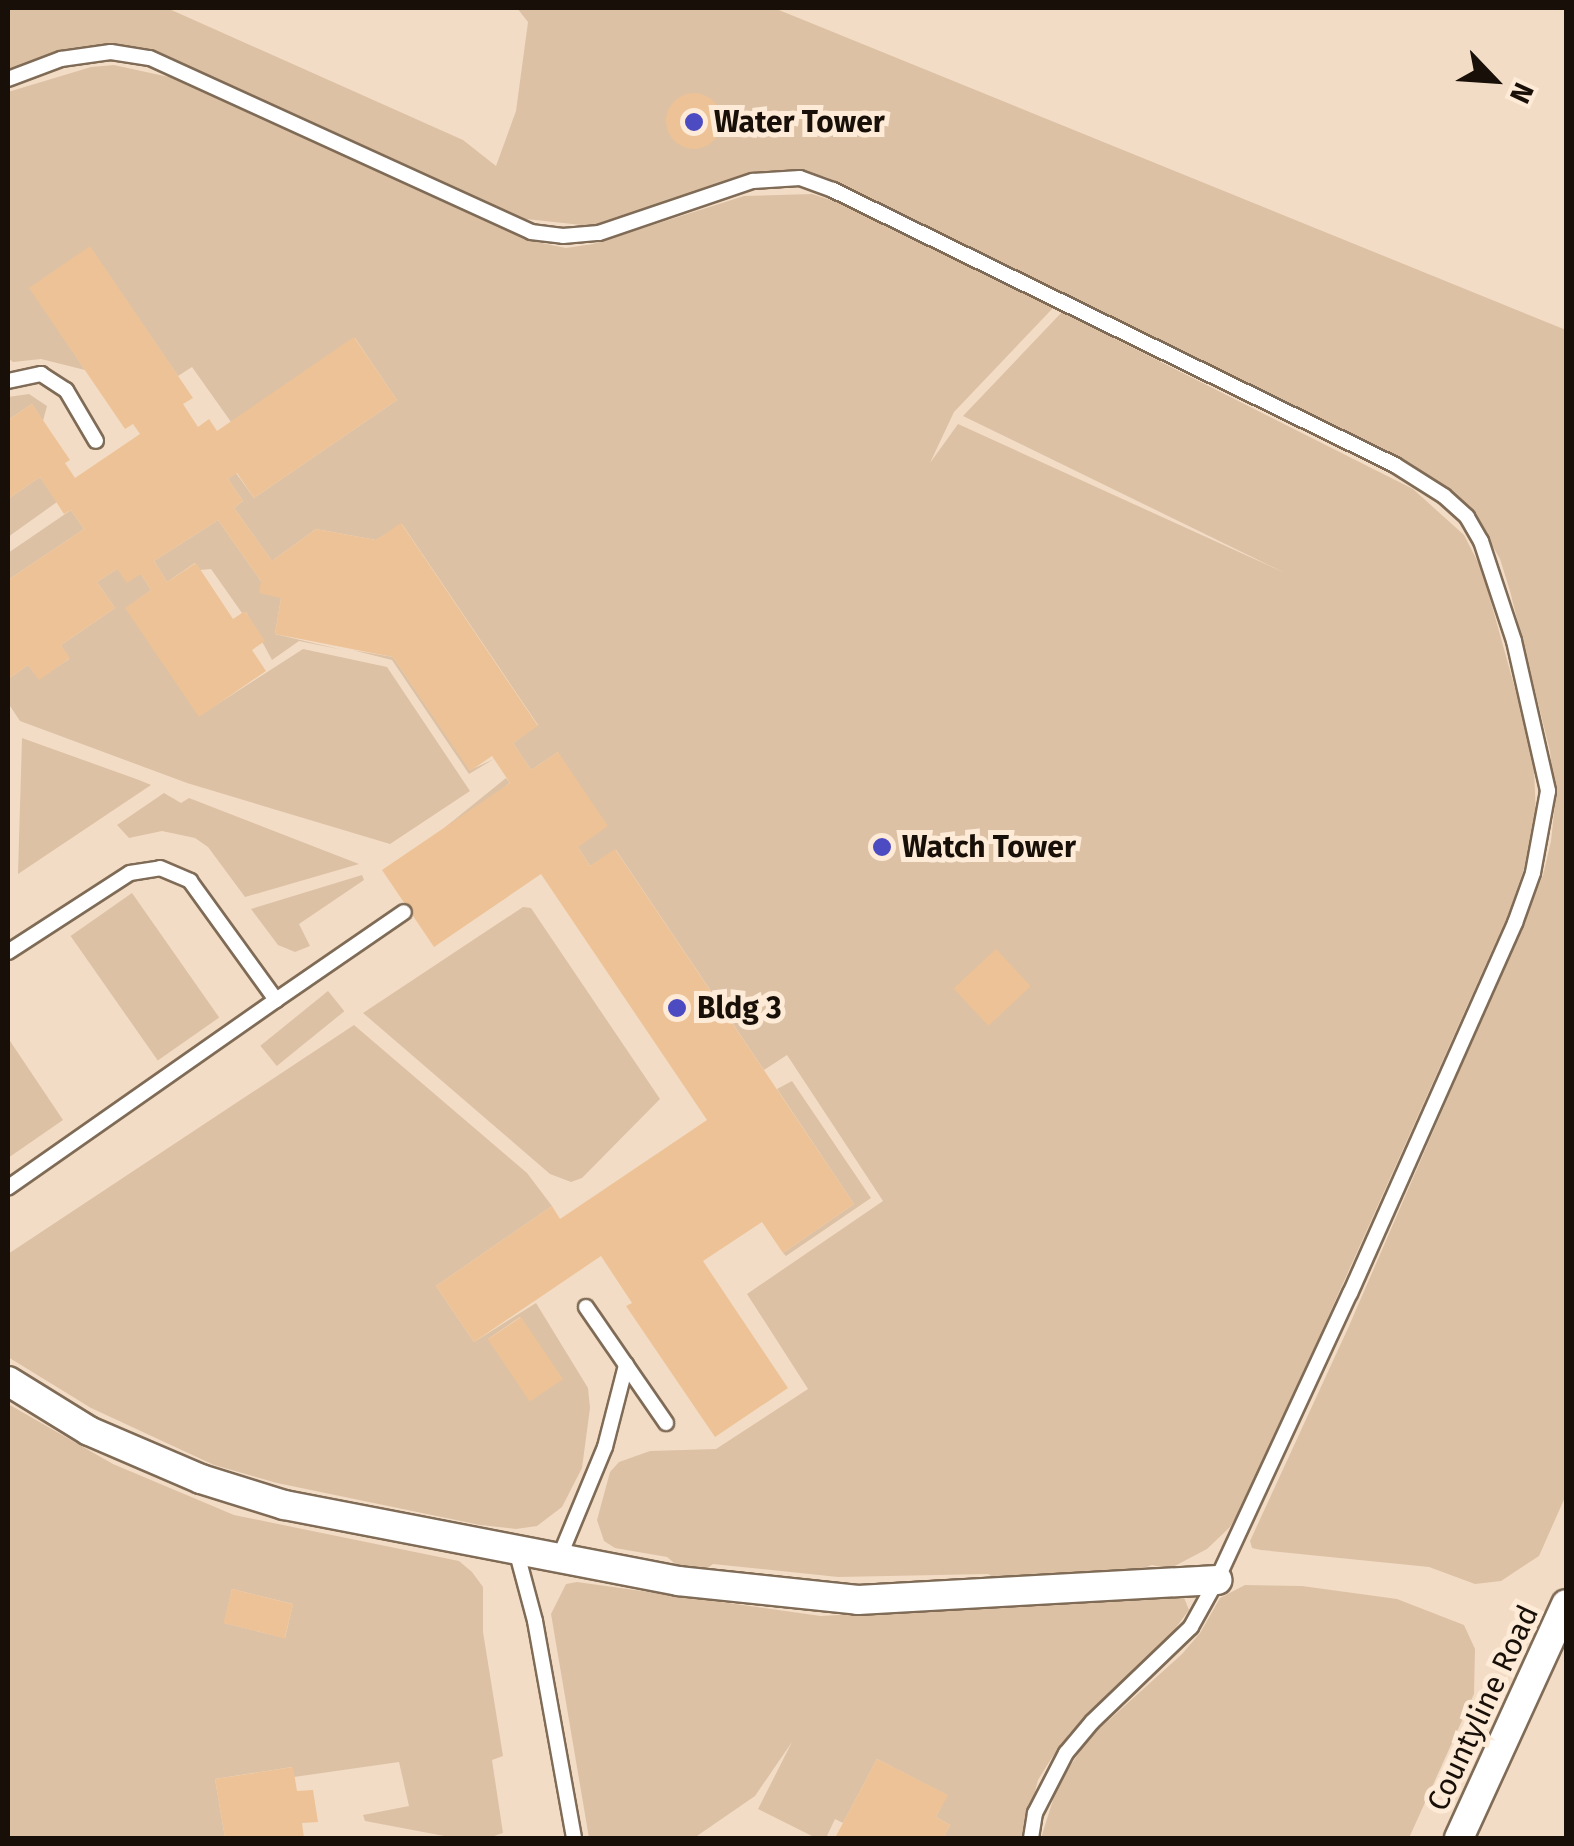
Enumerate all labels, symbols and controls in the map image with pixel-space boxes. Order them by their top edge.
north arrow [1444,30,1544,130]
text: N [1503,77,1541,108]
place label: Water Tower [714,104,885,140]
marker: Water Tower [683,111,705,133]
place label: Watch Tower [902,829,1076,865]
marker: Watch Tower [871,836,893,858]
place label: Bldg 3 [697,990,782,1026]
marker: Bldg 3 [666,997,688,1019]
street label: Countyline Road [1420,1600,1546,1816]

